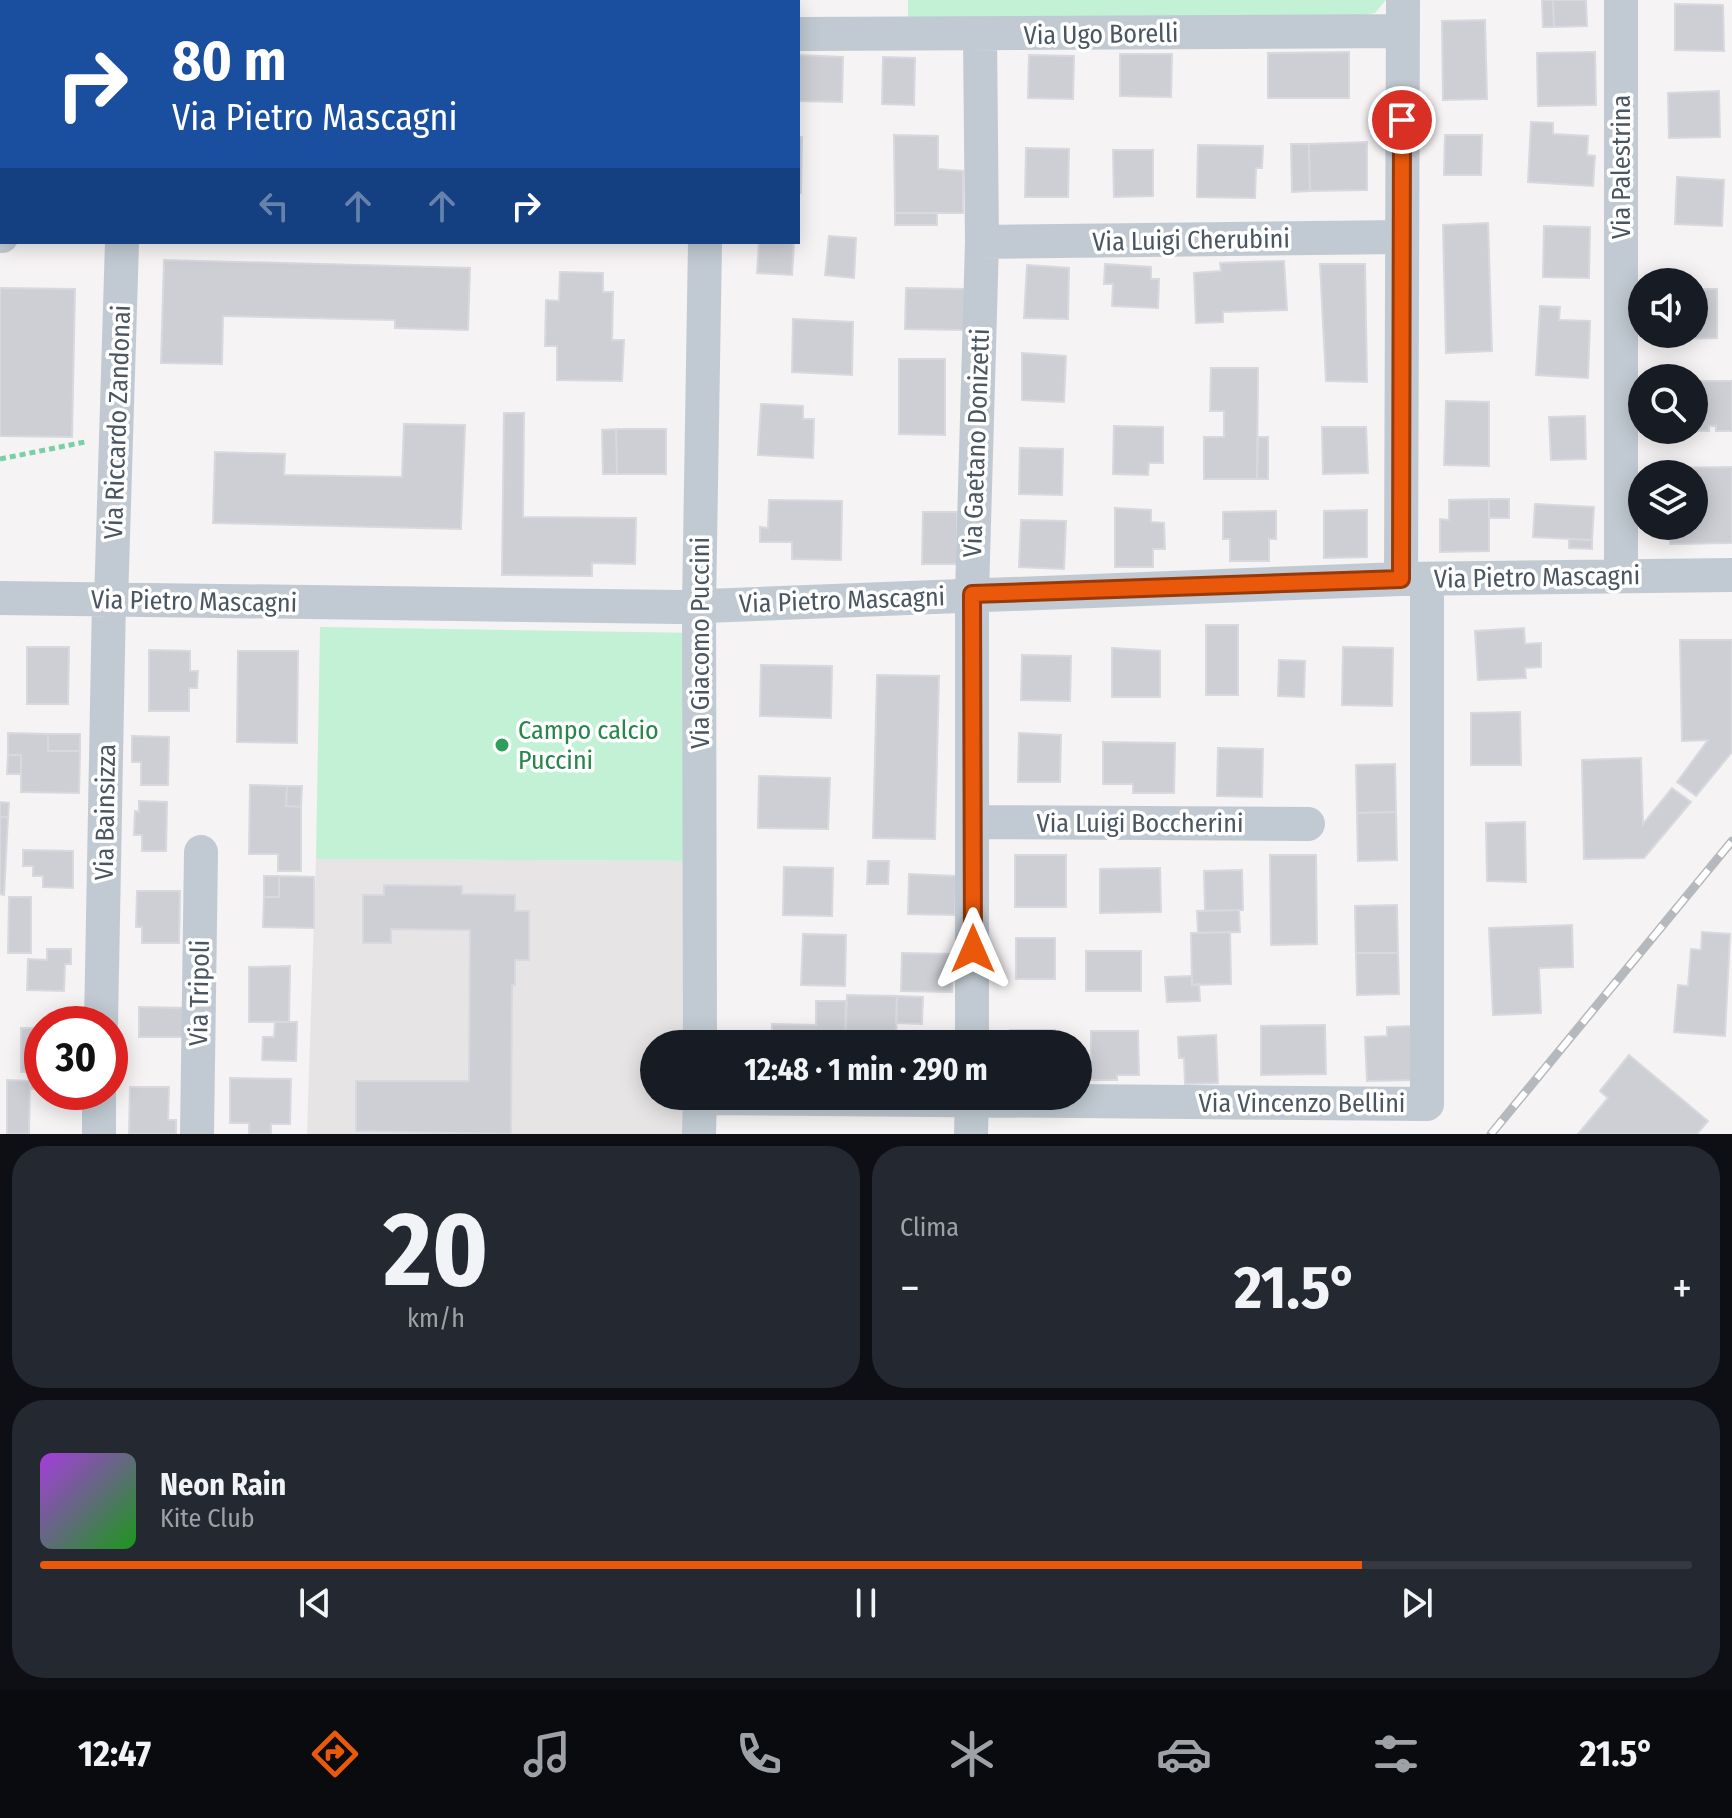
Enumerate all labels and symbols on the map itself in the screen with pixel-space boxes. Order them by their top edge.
street label: Via Ugo Borelli [1023,18,1179,51]
pin [1368,86,1436,154]
street label: Via Palestrina [1606,95,1637,239]
street label: Via Luigi Cherubini [1092,223,1290,258]
street label: Via Riccardo Zandonai [98,304,137,540]
street label: Via Gaetano Donizetti [957,328,996,558]
street label: Via Giacomo Puccini [685,537,716,749]
street label: Via Pietro Mascagni [1434,560,1640,595]
street label: Via Pietro Mascagni [738,581,946,620]
street label: Via Pietro Mascagni [91,584,297,619]
place label: Campo calcio Puccini [518,715,659,776]
marker: Campo calcio Puccini [493,736,511,754]
street label: Via Bainsizza [89,744,122,881]
street label: Via Luigi Boccherini [1037,808,1243,839]
position arrow [931,907,1015,991]
street label: Via Tripoli [183,940,216,1046]
speed limit sign: 30 [24,1006,128,1110]
street label: Via Vincenzo Bellini [1199,1088,1405,1119]

